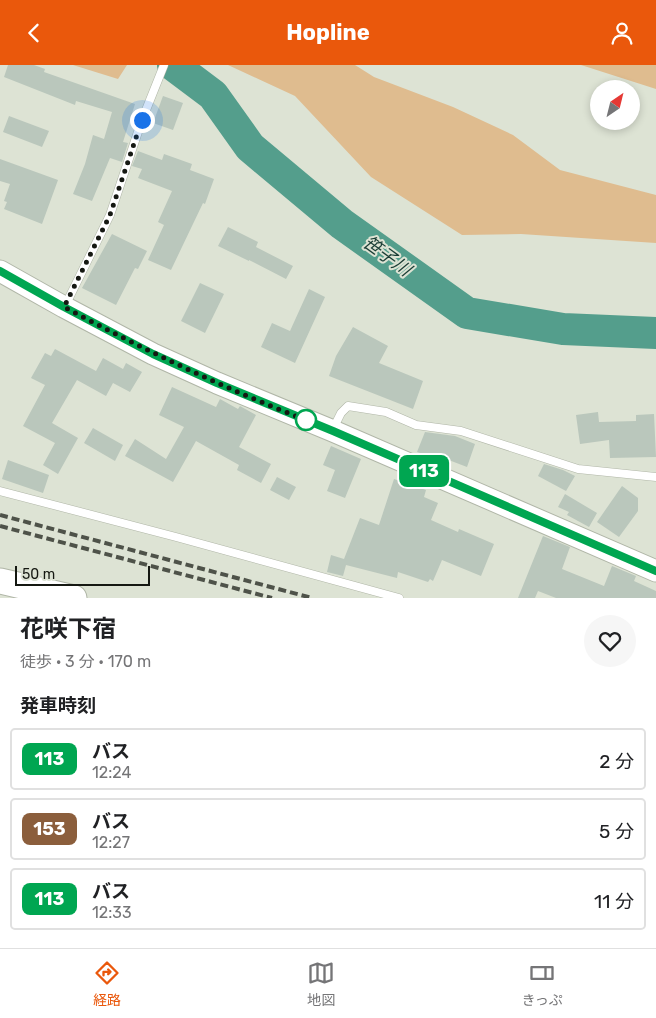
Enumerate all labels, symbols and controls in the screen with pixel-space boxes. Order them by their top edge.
icon: back [20,19,48,47]
text: Hopline [286,19,370,46]
icon: person [608,19,636,47]
north arrow [590,80,640,130]
map controls [590,80,640,130]
your location [130,108,155,133]
water label: 笹子川 [359,231,417,282]
unlabelled marker [295,409,317,431]
line badge: 113 [395,455,453,487]
text: 113 [409,460,439,482]
scale bar [15,563,150,586]
text: 50 m [22,566,55,583]
text: 花咲下宿 [20,615,116,643]
button: heart [584,615,636,667]
text: 徒歩 · 3 分 · 170 m [20,652,151,671]
text: 発車時刻 [20,694,96,717]
text: バス [92,740,130,763]
text: 113 [35,748,64,770]
text: 2 分 [599,750,634,773]
text: 12:24 [92,763,132,782]
text: バス [92,810,130,833]
text: 153 [33,818,66,840]
text: 5 分 [599,820,634,843]
text: 12:27 [92,833,130,852]
text: バス [92,880,130,903]
text: 113 [35,888,64,910]
text: 11 分 [594,890,634,913]
text: 12:33 [92,903,132,922]
tab: 経路 [93,959,121,1009]
tab: 地図 [307,959,335,1009]
tab: きっぷ [521,959,563,1009]

